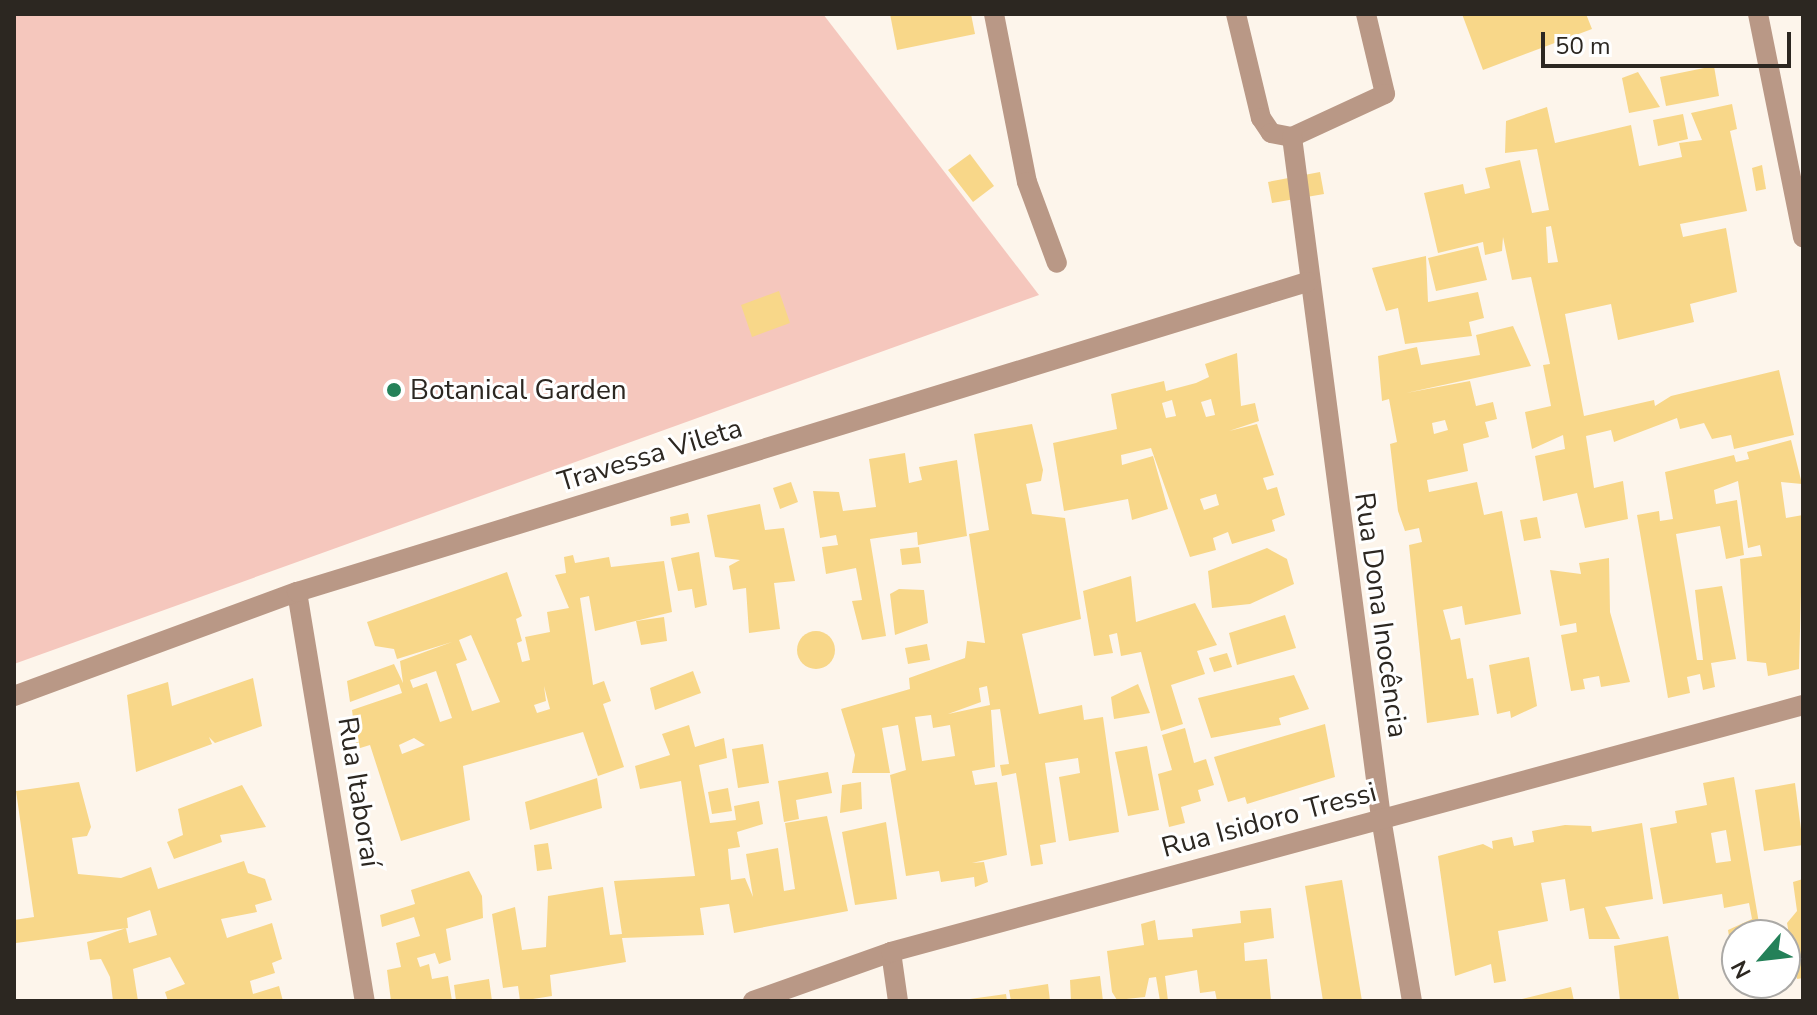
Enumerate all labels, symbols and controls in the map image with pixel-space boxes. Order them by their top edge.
scale bar [1545,16,1795,66]
text: 50 m [1555,30,1611,62]
place label: Botanical Garden [410,373,627,407]
marker: Botanical Garden [385,381,403,399]
street label: Travessa Vileta [554,411,746,499]
street label: Rua Dona Inocência [1347,490,1415,740]
street label: Rua Itaboraí [331,715,387,869]
street label: Rua Isidoro Tressi [1158,775,1380,865]
north arrow [1721,919,1801,999]
text: N [1724,955,1759,984]

